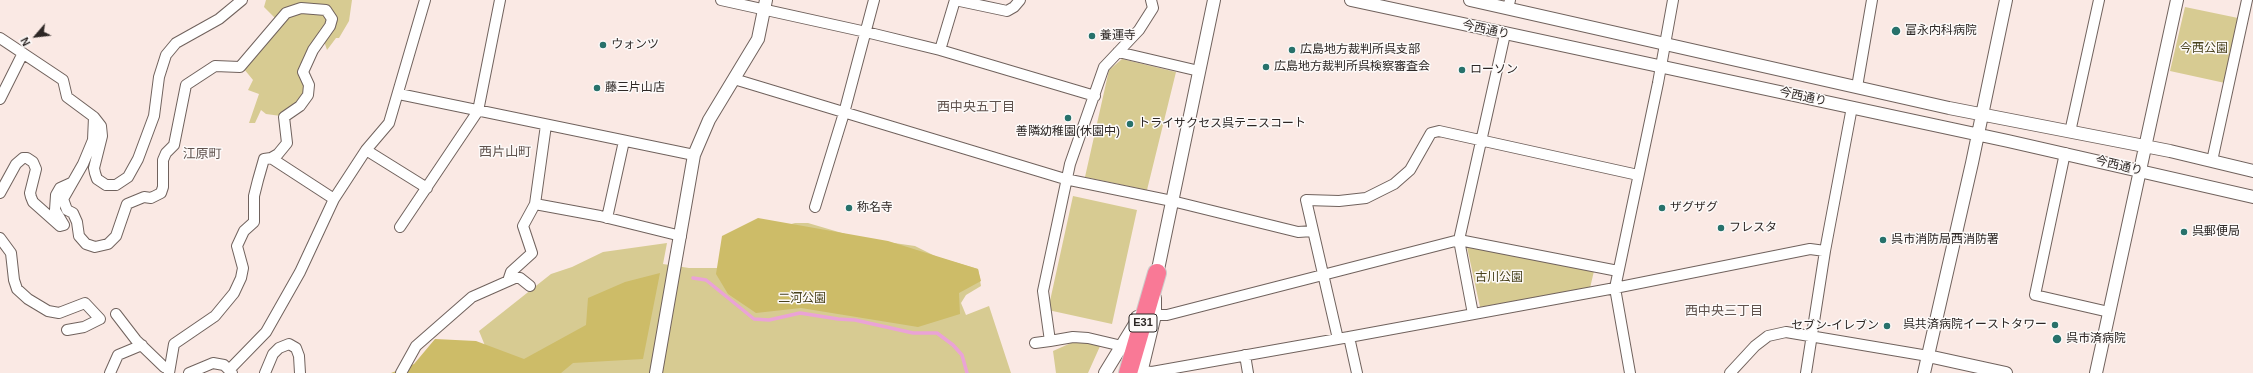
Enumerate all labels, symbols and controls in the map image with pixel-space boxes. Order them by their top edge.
north arrow [16,16,56,56]
street label: 今西通り [1461,18,1511,42]
place label: 富永内科病院 [1905,24,1977,38]
marker: 富永内科病院 [1890,25,1902,37]
place label: 養運寺 [1100,29,1136,43]
marker: 養運寺 [1087,31,1097,41]
text: N [18,35,33,48]
place label: ウォンツ [611,38,659,52]
marker: ウォンツ [598,40,608,50]
park label: 今西公園 [2180,42,2228,56]
place label: 広島地方裁判所呉支部 [1300,43,1420,57]
marker: 広島地方裁判所呉支部 [1287,45,1297,55]
place label: 広島地方裁判所呉検察審査会 [1274,60,1430,74]
marker: 広島地方裁判所呉検察審査会 [1261,62,1271,72]
place label: ローソン [1470,63,1518,77]
marker: ローソン [1457,65,1467,75]
place label: 藤三片山店 [605,81,665,95]
marker: 藤三片山店 [592,83,602,93]
street label: 今西通り [1778,85,1828,109]
district label: 西中央五丁目 [937,99,1015,115]
marker: 善隣幼稚園(休園中) [1063,113,1073,123]
place label: トライサクセス呉テニスコート [1138,117,1306,131]
marker: トライサクセス呉テニスコート [1125,119,1135,129]
place label: 善隣幼稚園(休園中) [1016,125,1120,139]
district label: 西片山町 [479,144,531,160]
district label: 江原町 [183,146,221,162]
street label: 今西通り [2094,154,2144,178]
place label: 称名寺 [857,201,893,215]
place label: ザグザグ [1670,201,1718,215]
marker: 称名寺 [844,203,854,213]
marker: ザグザグ [1657,203,1667,213]
place label: フレスタ [1729,221,1777,235]
marker: フレスタ [1716,223,1726,233]
place label: 呉郵便局 [2192,225,2240,239]
marker: 呉郵便局 [2179,227,2189,237]
place label: 呉市消防局西消防署 [1891,233,1999,247]
marker: 呉市消防局西消防署 [1878,235,1888,245]
park label: 古川公園 [1475,271,1523,285]
park label: 二河公園 [778,292,826,306]
district label: 西中央三丁目 [1685,303,1763,319]
road number: E31 [1129,314,1157,332]
place label: 呉共済病院イーストタワー [1903,318,2047,332]
place label: セブン-イレブン [1791,319,1879,333]
marker: 呉共済病院イーストタワー [2050,320,2060,330]
marker: セブン-イレブン [1882,321,1892,331]
place label: 呉市済病院 [2066,332,2126,346]
marker: 呉市済病院 [2051,333,2063,345]

